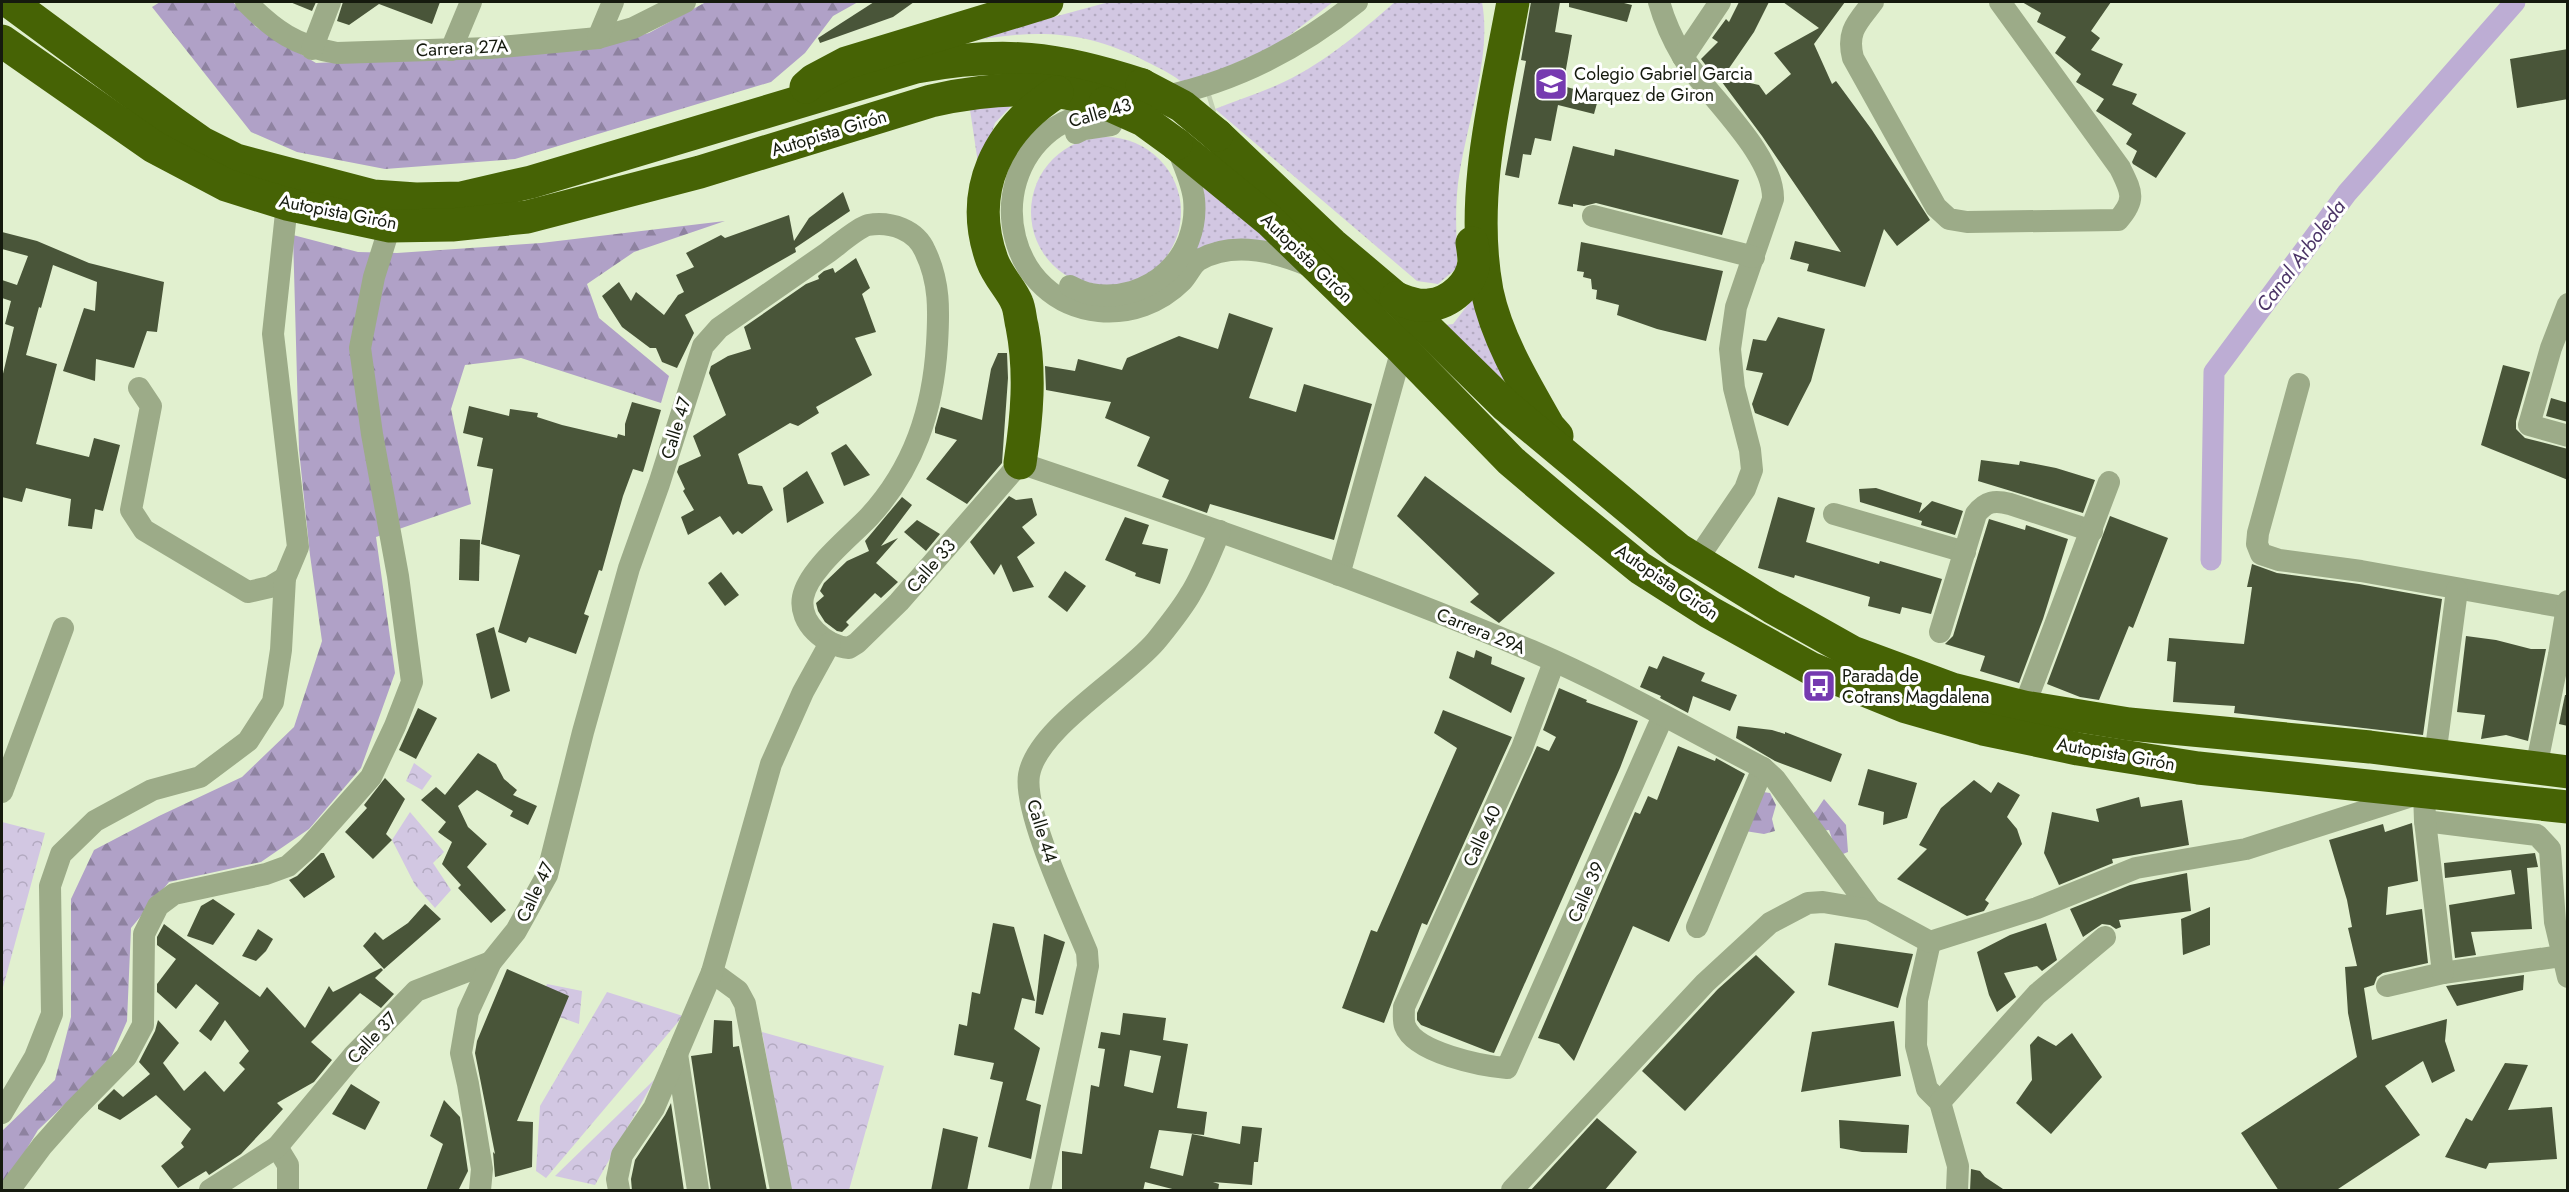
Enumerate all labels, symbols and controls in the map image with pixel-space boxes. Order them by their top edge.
street label: Carrera 27A [415,33,509,63]
place label: Colegio Gabriel Garcia Marquez de Giron [1574,61,1753,108]
school or university icon: Colegio Gabriel Garcia Marquez de Giron [1533,66,1569,102]
street label: Calle 43 [1066,92,1135,134]
street label: Autopista Girón [768,103,890,163]
street label: Autopista Girón [277,188,399,236]
water label: Canal Arboleda [2249,194,2353,318]
street label: Autopista Girón [1255,207,1359,309]
street label: Calle 47 [654,393,698,462]
street label: Calle 33 [900,533,962,599]
street label: Autopista Girón [1610,538,1724,626]
street label: Carrera 29A [1433,601,1529,661]
place label: Parada de Cotrans Magdalena [1842,663,1989,710]
bus stop icon: Parada de Cotrans Magdalena [1801,668,1837,704]
street label: Autopista Girón [2055,731,2177,777]
street label: Calle 44 [1020,796,1064,866]
street label: Calle 40 [1456,801,1508,871]
street label: Calle 47 [510,857,561,926]
street label: Calle 39 [1561,857,1611,927]
street label: Calle 37 [341,1006,403,1070]

